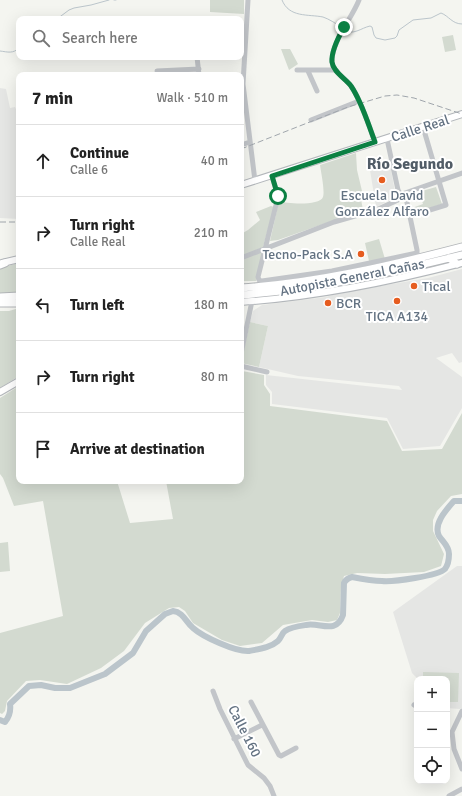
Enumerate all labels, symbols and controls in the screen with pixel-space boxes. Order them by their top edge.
search box [16,16,244,60]
route end [335,18,353,36]
icon: search [30,27,52,49]
text: Search here [62,29,138,47]
text: 7 min [32,88,73,109]
text: Walk · 510 m [157,90,228,106]
street label: Calle Real [389,111,451,146]
text: Continue [70,144,129,162]
icon: ahead [32,150,54,172]
text: 40 m [201,153,228,169]
district label: Río Segundo [367,154,453,174]
text: Calle 6 [70,162,108,178]
marker: Escuela David González Alfaro [377,175,387,185]
route start [269,187,287,205]
place label: Escuela David González Alfaro [335,187,429,220]
text: Turn right [70,216,135,234]
icon: right [32,222,54,244]
text: 210 m [194,225,228,241]
text: Calle Real [70,234,126,250]
place label: Tecno-Pack S.A [262,246,353,263]
marker: Tecno-Pack S.A [356,249,366,259]
street label: Autopista General Cañas [278,255,426,300]
place label: Tical [422,278,451,295]
marker: Tical [409,281,419,291]
icon: left [32,294,54,316]
place label: BCR [336,295,361,312]
text: Turn left [70,296,124,314]
marker: TICA A134 [392,296,402,306]
text: 180 m [194,297,228,313]
marker: BCR [323,298,333,308]
place label: TICA A134 [366,308,429,325]
icon: right [32,366,54,388]
text: Turn right [70,368,135,386]
text: 80 m [201,369,228,385]
icon: arrive [32,438,54,460]
text: Arrive at destination [70,440,205,458]
map controls [414,676,450,784]
button: + [414,676,450,712]
street label: Calle 160 [224,702,265,760]
button: − [414,712,450,748]
button: locate [414,748,450,784]

